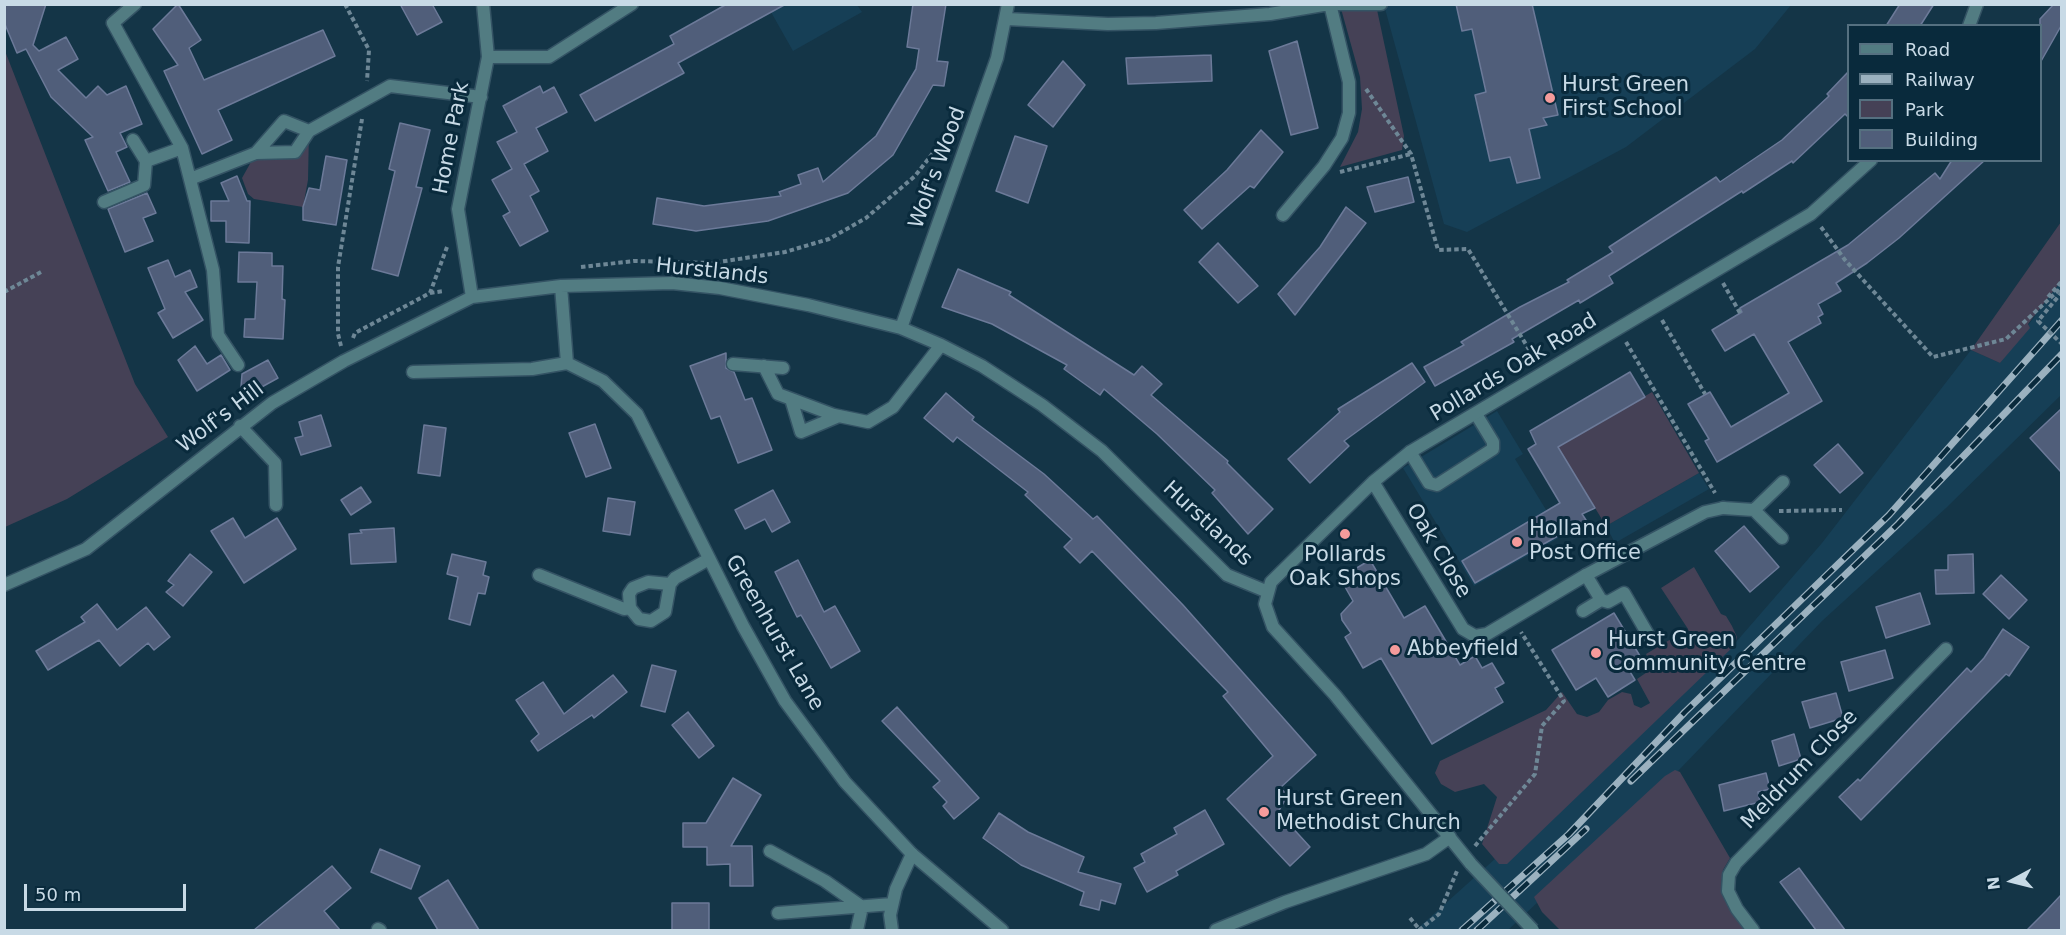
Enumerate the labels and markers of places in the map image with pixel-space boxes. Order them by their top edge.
place label: Hurst Green First School [1562,73,1689,123]
marker: Hurst Green First School [1543,91,1557,105]
place label: Holland Post Office [1529,517,1641,567]
marker: Pollards Oak Shops [1338,527,1352,541]
marker: Holland Post Office [1510,535,1524,549]
place label: Pollards Oak Shops [1289,543,1401,593]
place label: Hurst Green Community Centre [1608,628,1806,678]
place label: Abbeyfield [1407,637,1519,663]
marker: Abbeyfield [1388,643,1402,657]
marker: Hurst Green Community Centre [1589,646,1603,660]
place label: Hurst Green Methodist Church [1276,787,1461,837]
marker: Hurst Green Methodist Church [1257,805,1271,819]

